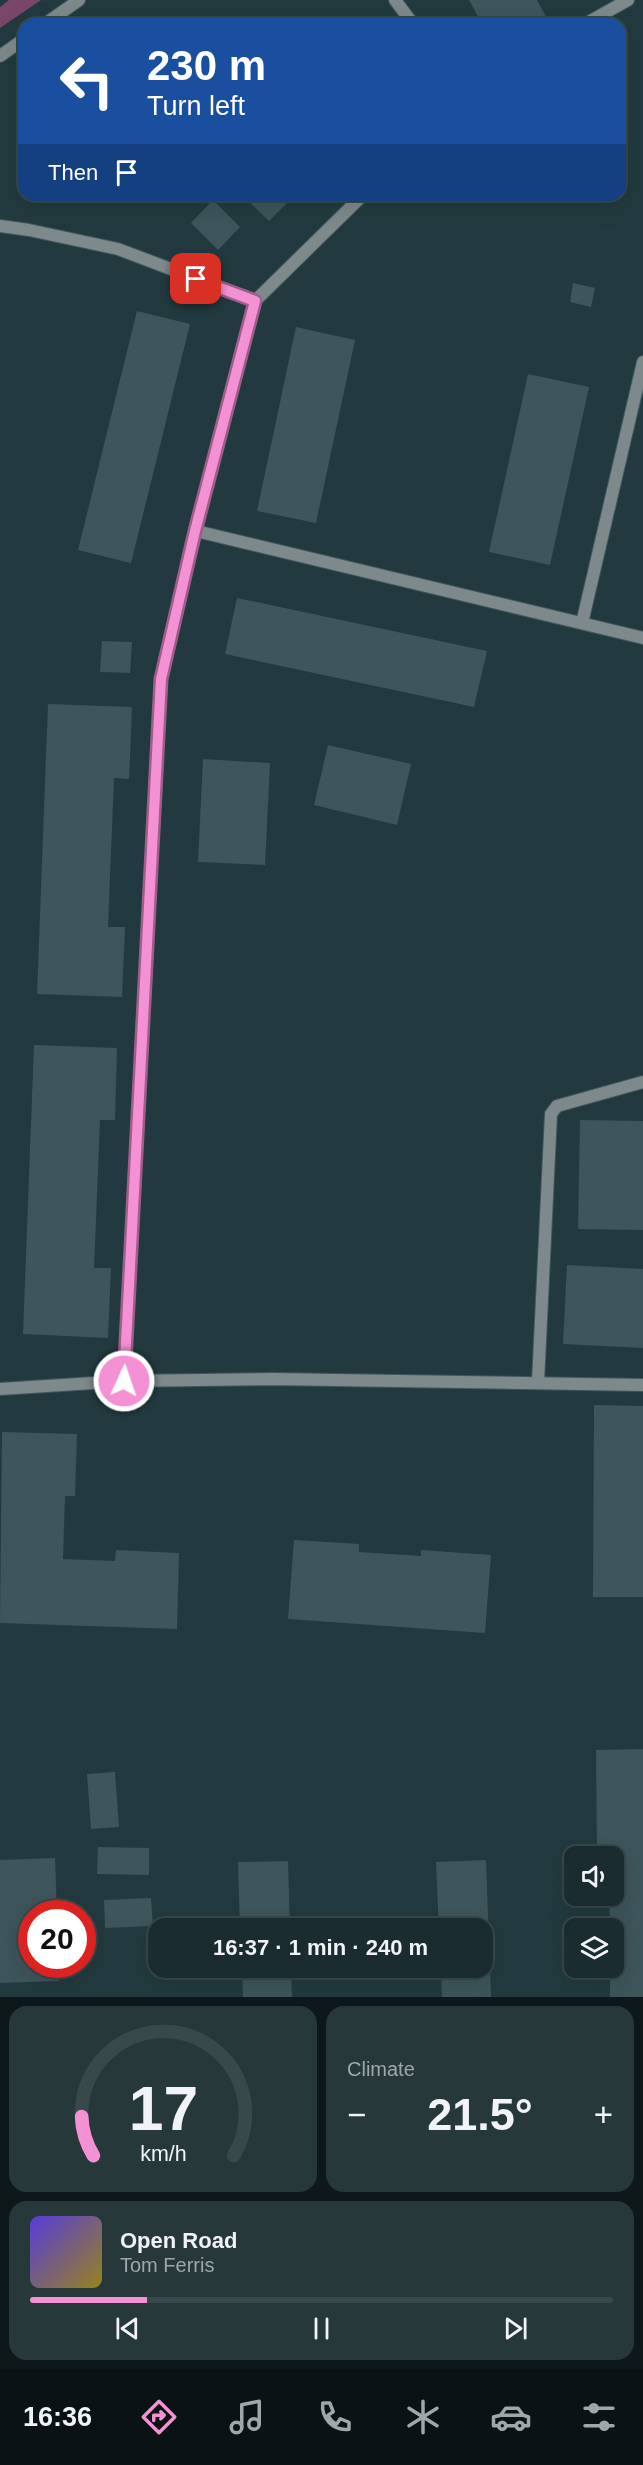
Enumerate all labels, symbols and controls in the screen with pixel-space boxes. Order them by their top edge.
icon: left [48,42,126,120]
text: 230 m [147,42,266,89]
text: Turn left [147,91,245,121]
icon: arrive [110,156,143,189]
text: Then [48,160,98,185]
pin [170,253,221,304]
icon: arrive [179,262,212,295]
position arrow [92,1349,156,1413]
map controls [564,1846,624,1978]
button: sound [564,1846,624,1906]
speed limit sign: 20 [18,1900,96,1978]
button: layers [564,1918,624,1978]
text: 16:37 · 1 min · 240 m [213,1935,428,1960]
text: Climate [347,2058,415,2080]
text: 17 [128,2074,198,2143]
text: 21.5° [427,2089,533,2140]
text: − [347,2096,366,2133]
text: + [594,2096,613,2133]
text: km/h [140,2142,186,2166]
text: Open Road [120,2228,237,2253]
text: Tom Ferris [120,2254,214,2276]
icon: previous [111,2312,144,2345]
icon: pause [305,2312,338,2345]
icon: next [499,2312,532,2345]
icon: directions [138,2396,180,2438]
icon: music [226,2396,268,2438]
icon: phone [314,2396,356,2438]
icon: climate [402,2396,444,2438]
icon: car [490,2396,532,2438]
icon: filters [578,2396,620,2438]
text: 16:36 [23,2402,92,2432]

